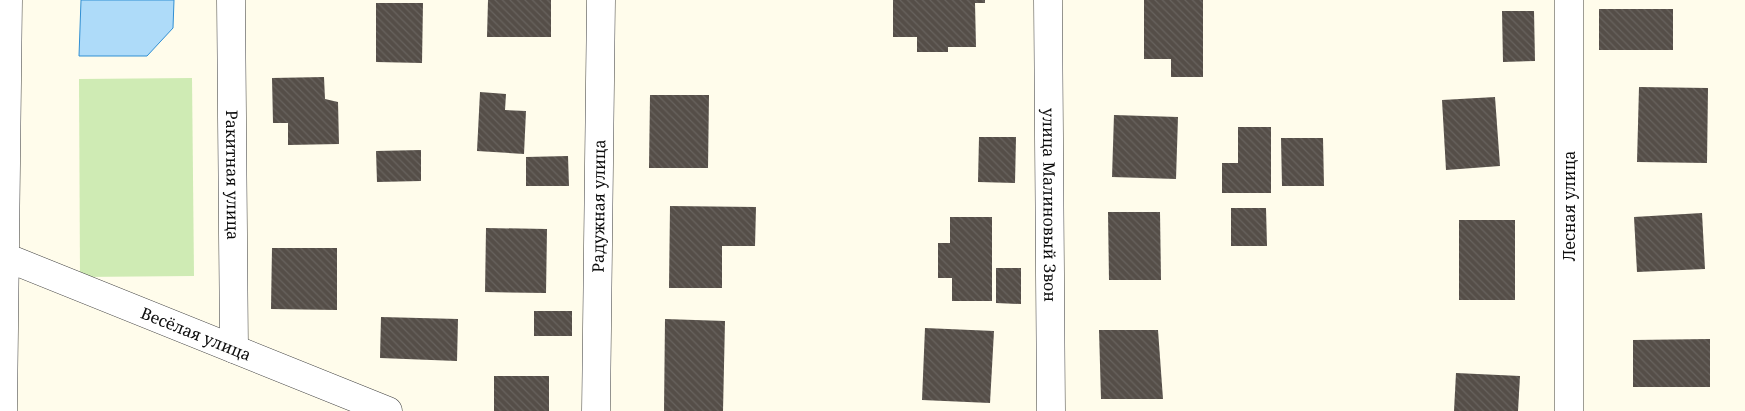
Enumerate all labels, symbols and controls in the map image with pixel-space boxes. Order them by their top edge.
street label: улица Малиновый Звон [1038,108,1061,302]
street label: Ракитная улица [221,110,244,240]
street label: Радужная улица [587,139,610,273]
street label: Лесная улица [1558,151,1580,261]
street label: Весёлая улица [138,302,255,366]

